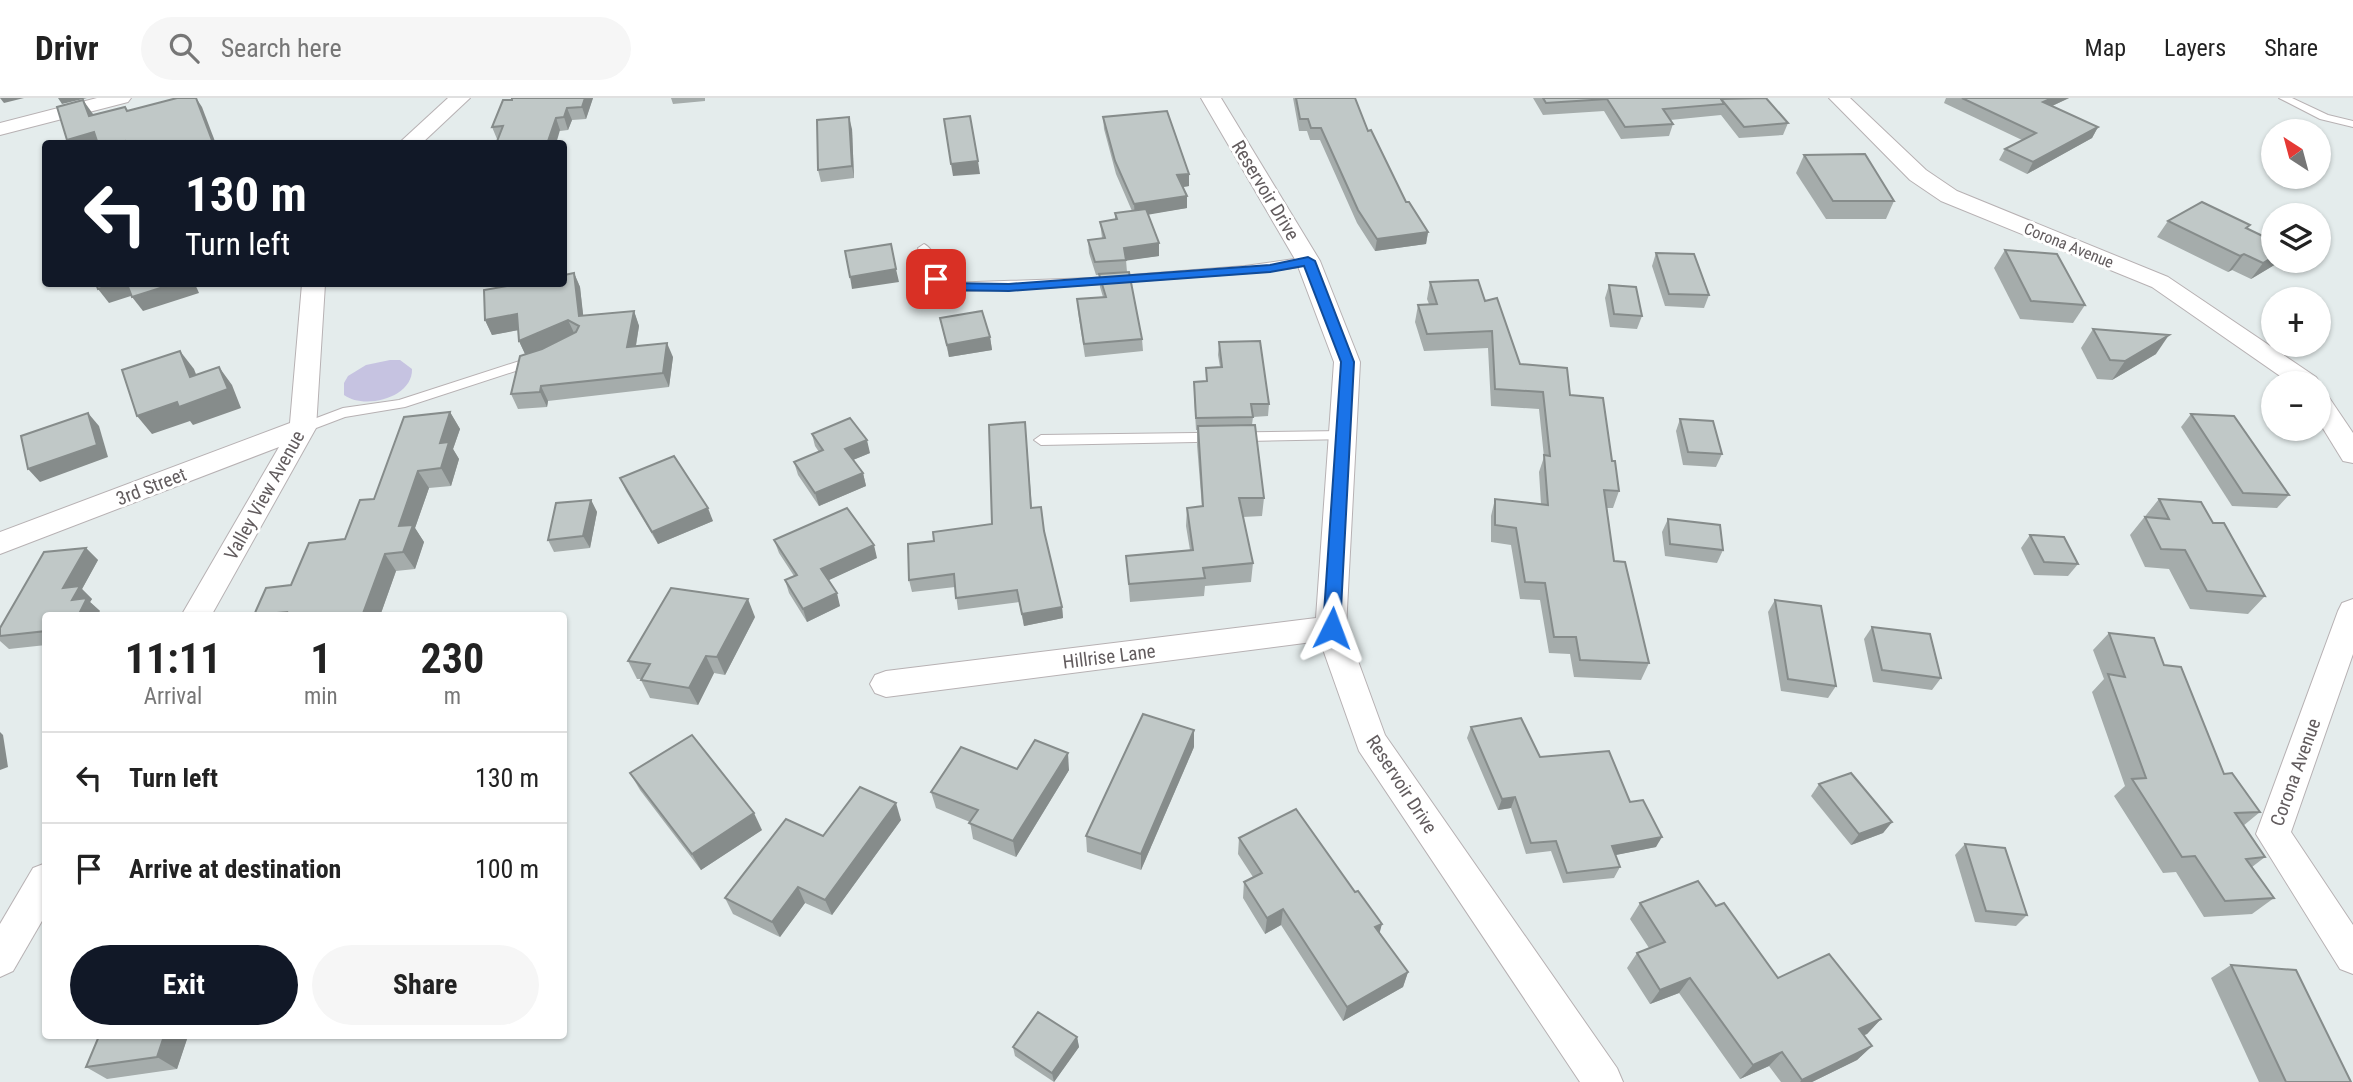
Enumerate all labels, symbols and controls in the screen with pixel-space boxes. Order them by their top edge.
search box [141,17,631,80]
text: Drivr [35,29,99,68]
icon: search [165,29,203,67]
text: Search here [221,33,342,63]
text: Map [2085,34,2126,62]
text: Layers [2164,34,2226,62]
text: Share [2264,34,2318,62]
north arrow [2261,119,2331,189]
map controls [2261,119,2331,441]
street label: Reservoir Drive [1227,136,1304,244]
text: 130 m [185,166,307,223]
icon: left [70,168,161,259]
button: layers [2261,203,2331,273]
street label: Corona Avenue [2021,219,2116,272]
text: Turn left [185,225,290,263]
pin [906,249,966,309]
icon: arrive [917,260,955,298]
button: + [2261,287,2331,357]
button: − [2261,371,2331,441]
street label: Valley View Avenue [219,426,310,564]
street label: 3rd Street [113,463,190,510]
position arrow [1295,591,1369,665]
text: 11:11 [125,634,221,683]
text: 1 [310,634,331,683]
text: 230 [420,634,484,683]
street label: Hillrise Lane [1061,639,1157,674]
text: Arrival [144,683,202,710]
text: min [304,683,338,710]
text: m [444,683,461,710]
street label: Corona Avenue [2265,715,2326,829]
street label: Reservoir Drive [1361,731,1442,838]
icon: left [70,759,108,797]
text: Turn left [129,763,218,793]
text: 130 m [475,763,539,793]
icon: arrive [70,850,108,888]
text: Arrive at destination [129,854,341,884]
text: 100 m [475,854,539,884]
button: Exit [70,945,298,1025]
button: Share [312,945,539,1025]

